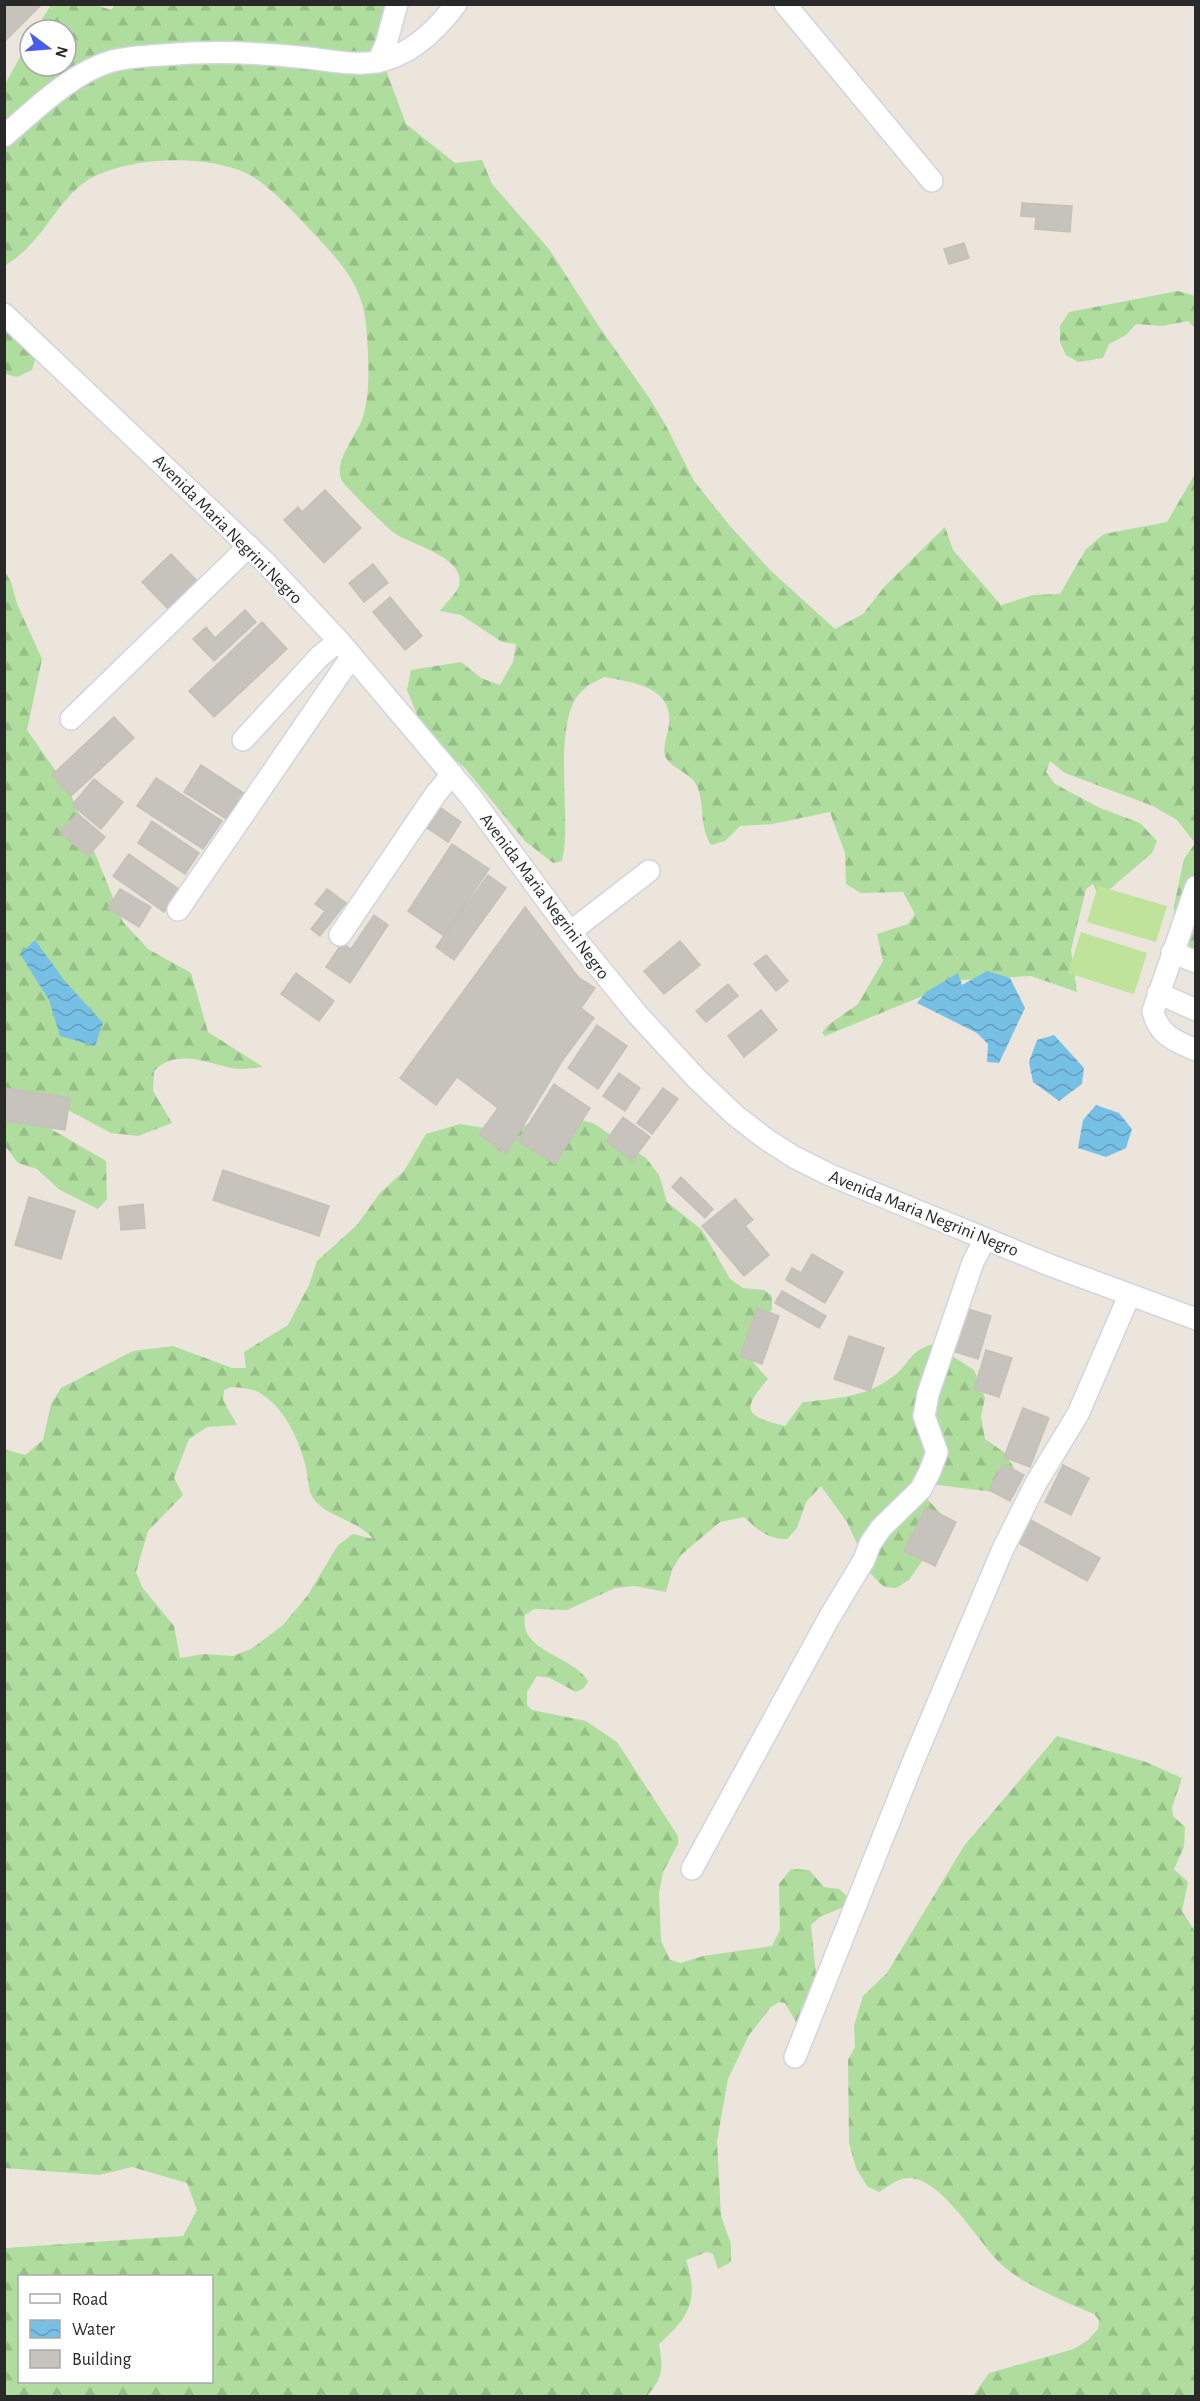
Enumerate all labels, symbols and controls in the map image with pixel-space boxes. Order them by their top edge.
north arrow [18,18,78,78]
text: N [52,44,71,59]
street label: Avenida Maria Negrini Negro [149,452,305,608]
street label: Avenida Maria Negrini Negro [476,810,612,983]
street label: Avenida Maria Negrini Negro [826,1168,1021,1260]
legend [18,2275,213,2383]
text: Road [72,2291,108,2309]
text: Water [72,2321,115,2339]
text: Building [72,2351,132,2369]

